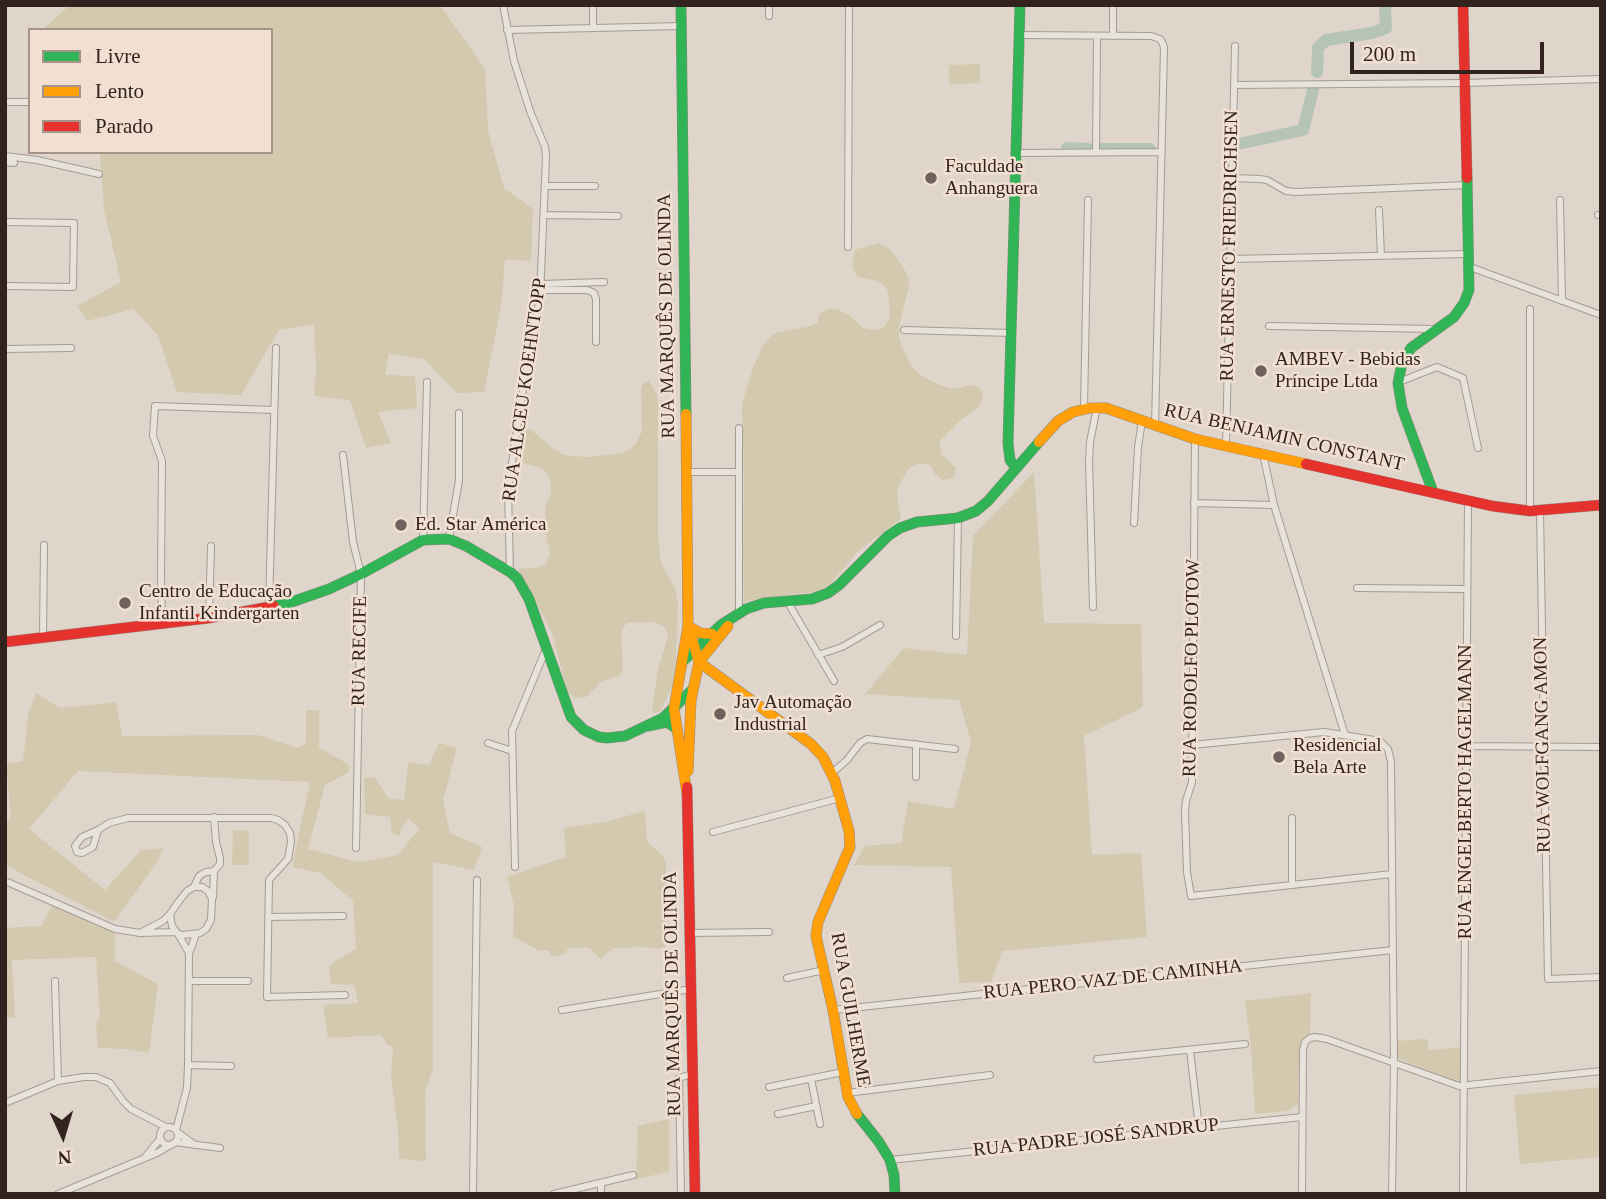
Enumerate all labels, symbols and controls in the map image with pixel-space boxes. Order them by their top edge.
legend [28,28,273,154]
scale bar [1354,28,1548,72]
text: 200 m [1363,42,1416,66]
text: Livre [95,44,140,68]
text: Lento [95,79,144,103]
street label: RUA ERNESTO FRIEDRICHSEN [1216,110,1244,382]
text: Parado [95,114,153,138]
place label: Faculdade Anhanguera [945,156,1038,200]
marker: Faculdade Anhanguera [923,170,939,186]
street label: RUA MARQUÊS DE OLINDA [653,193,681,439]
street label: RUA ALCEU KOEHNTOPP [498,277,552,503]
place label: AMBEV - Bebidas Príncipe Ltda [1275,349,1421,393]
marker: AMBEV - Bebidas Príncipe Ltda [1253,363,1269,379]
street label: RUA BENJAMIN CONSTANT [1162,399,1406,477]
place label: Ed. Star América [415,514,546,536]
marker: Ed. Star América [393,517,409,533]
street label: RUA RODOLFO PLOTOW [1179,559,1205,777]
place label: Centro de Educação Infantil Kindergarten [139,581,300,625]
marker: Centro de Educação Infantil Kindergarten [117,595,133,611]
street label: RUA RECIFE [348,596,372,706]
street label: RUA WOLFGANG AMON [1530,637,1556,853]
street label: RUA ENGELBERTO HAGELMANN [1455,644,1477,940]
place label: Jav Automação Industrial [734,692,852,736]
marker: Jav Automação Industrial [712,706,728,722]
place label: Residencial Bela Arte [1293,735,1382,779]
marker: Residencial Bela Arte [1271,749,1287,765]
street label: RUA MARQUÊS DE OLINDA [659,871,687,1117]
street label: RUA GUILHERME [825,931,875,1089]
street label: RUA PERO VAZ DE CAMINHA [982,955,1244,1005]
north arrow [28,1101,98,1171]
street label: RUA PADRE JOSÉ SANDRUP [972,1114,1220,1162]
text: N [57,1146,72,1168]

